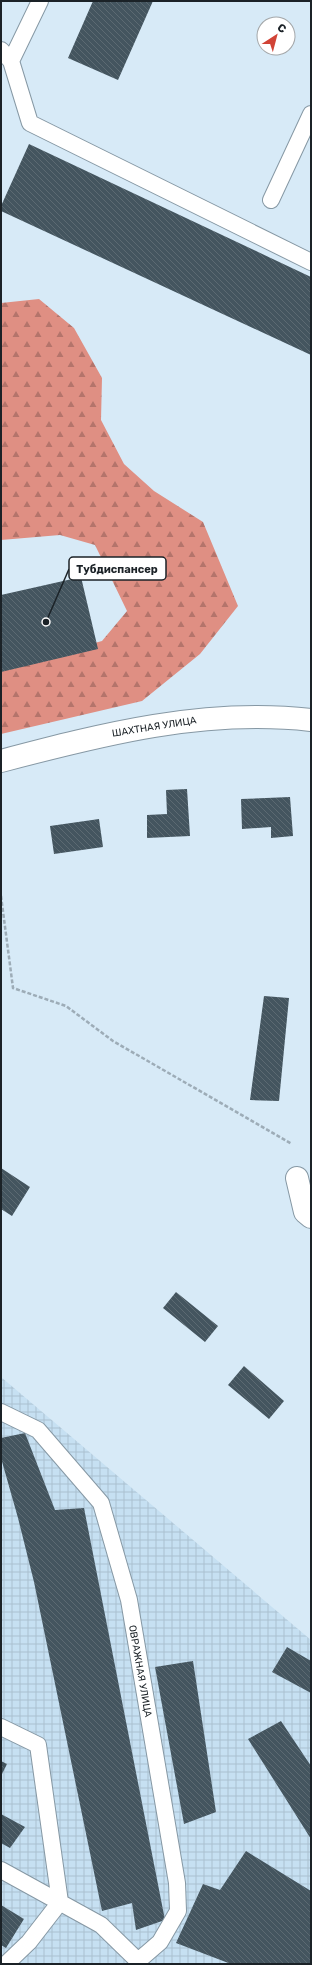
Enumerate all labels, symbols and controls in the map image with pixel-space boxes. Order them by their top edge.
north arrow [256,16,296,56]
text: С [275,21,289,36]
callout: Тубдиспансер [69,557,166,580]
text: Тубдиспансер [76,563,158,576]
street label: ШАХТНАЯ УЛИЦА [111,714,198,740]
street label: ОВРАЖНАЯ УЛИЦА [126,1624,154,1719]

